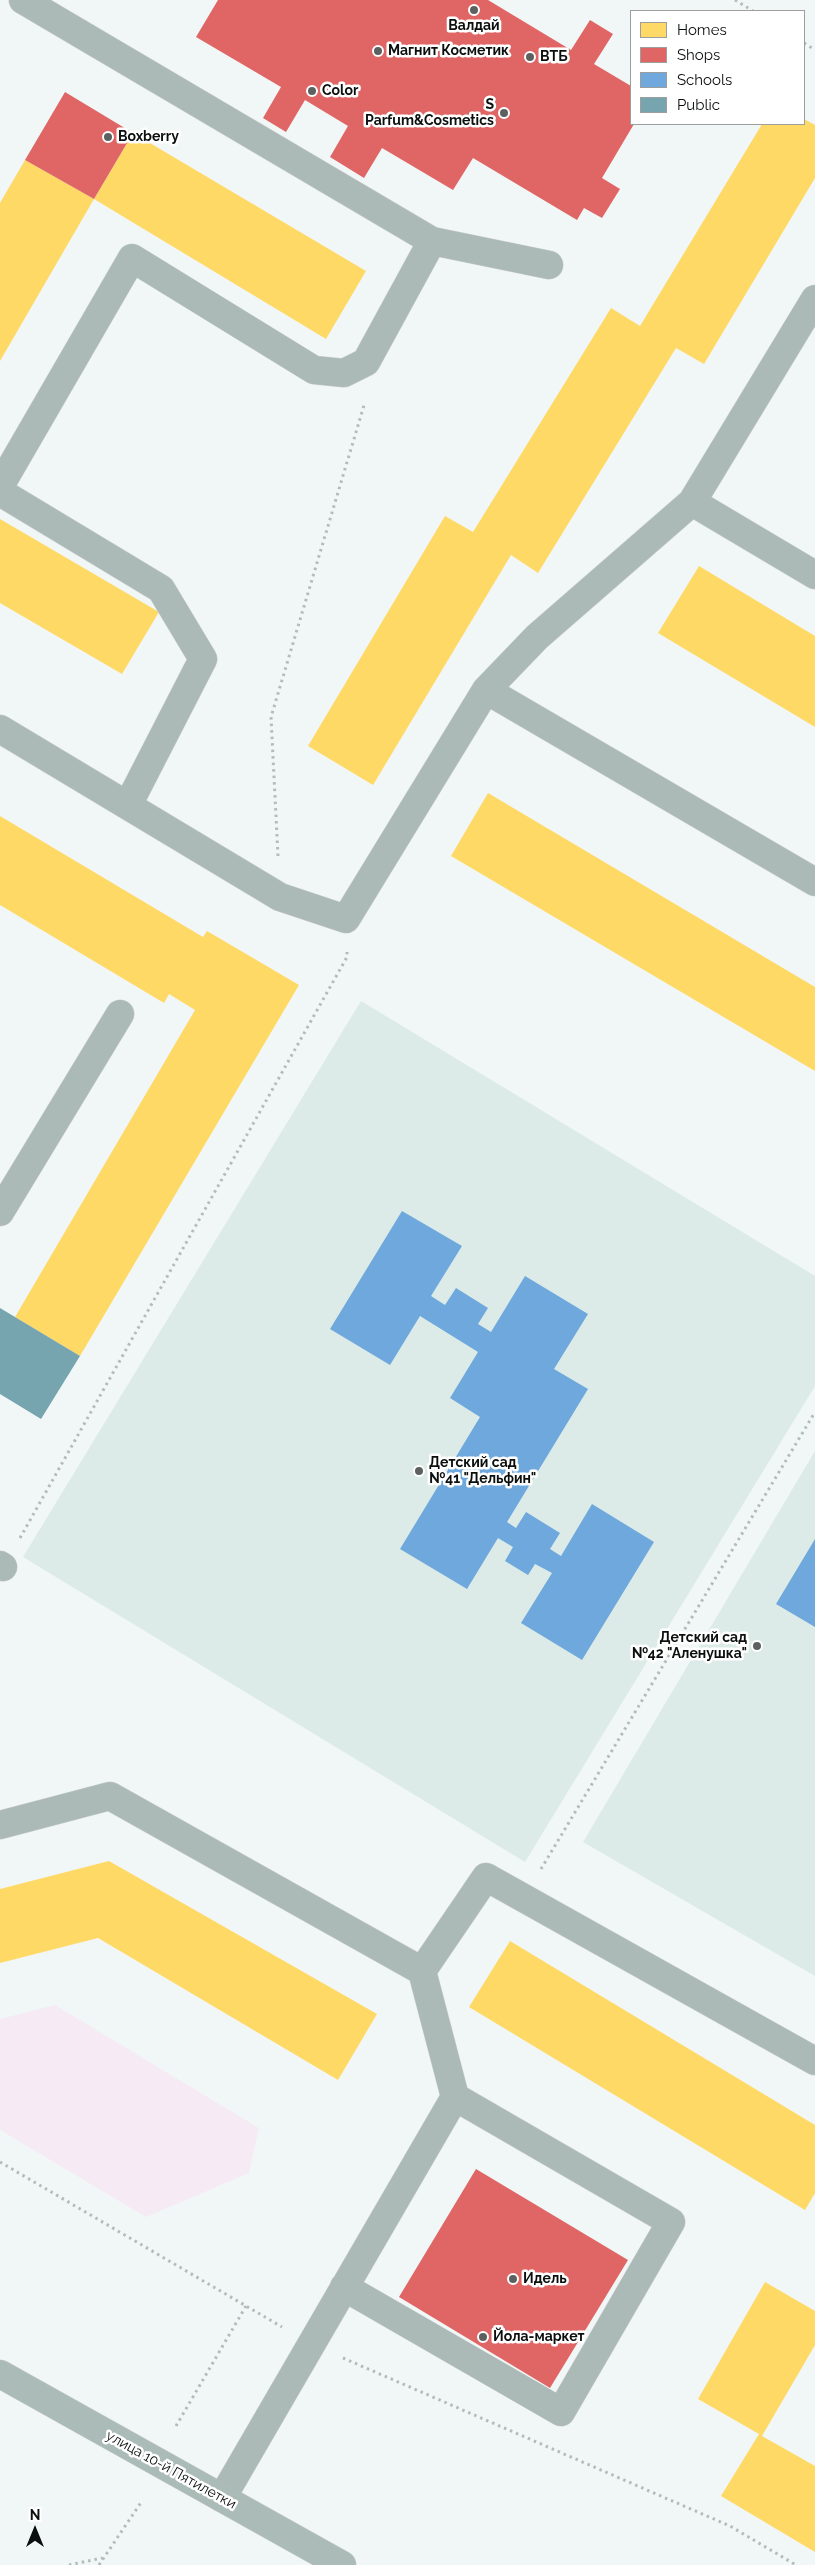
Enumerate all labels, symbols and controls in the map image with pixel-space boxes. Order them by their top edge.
marker: Валдай [468,4,480,16]
legend [630,10,805,125]
place label: Валдай [448,18,500,34]
text: Homes [677,21,727,39]
place label: Магнит Косметик [388,43,509,59]
marker: Магнит Косметик [372,45,384,57]
text: Shops [677,46,720,64]
place label: ВТБ [540,49,567,65]
marker: ВТБ [524,51,536,63]
text: Schools [677,71,732,89]
place label: Color [322,83,358,99]
marker: Color [306,85,318,97]
text: Public [677,96,720,114]
place label: S Parfum&Cosmetics [365,97,494,130]
marker: S Parfum&Cosmetics [498,107,510,119]
place label: Boxberry [118,129,179,145]
marker: Boxberry [102,131,114,143]
place label: Детский сад №41 "Дельфин" [429,1455,536,1488]
marker: Детский сад №41 "Дельфин" [413,1465,425,1477]
place label: Детский сад №42 "Аленушка" [632,1630,747,1662]
marker: Детский сад №42 "Аленушка" [751,1640,763,1652]
place label: Идель [523,2271,567,2287]
marker: Идель [507,2273,519,2285]
place label: Йола-маркет [493,2329,585,2345]
marker: Йола-маркет [477,2331,489,2343]
street label: улица 10-й Пятилетки [103,2427,239,2513]
north arrow [10,2505,60,2555]
text: N [30,2507,40,2523]

